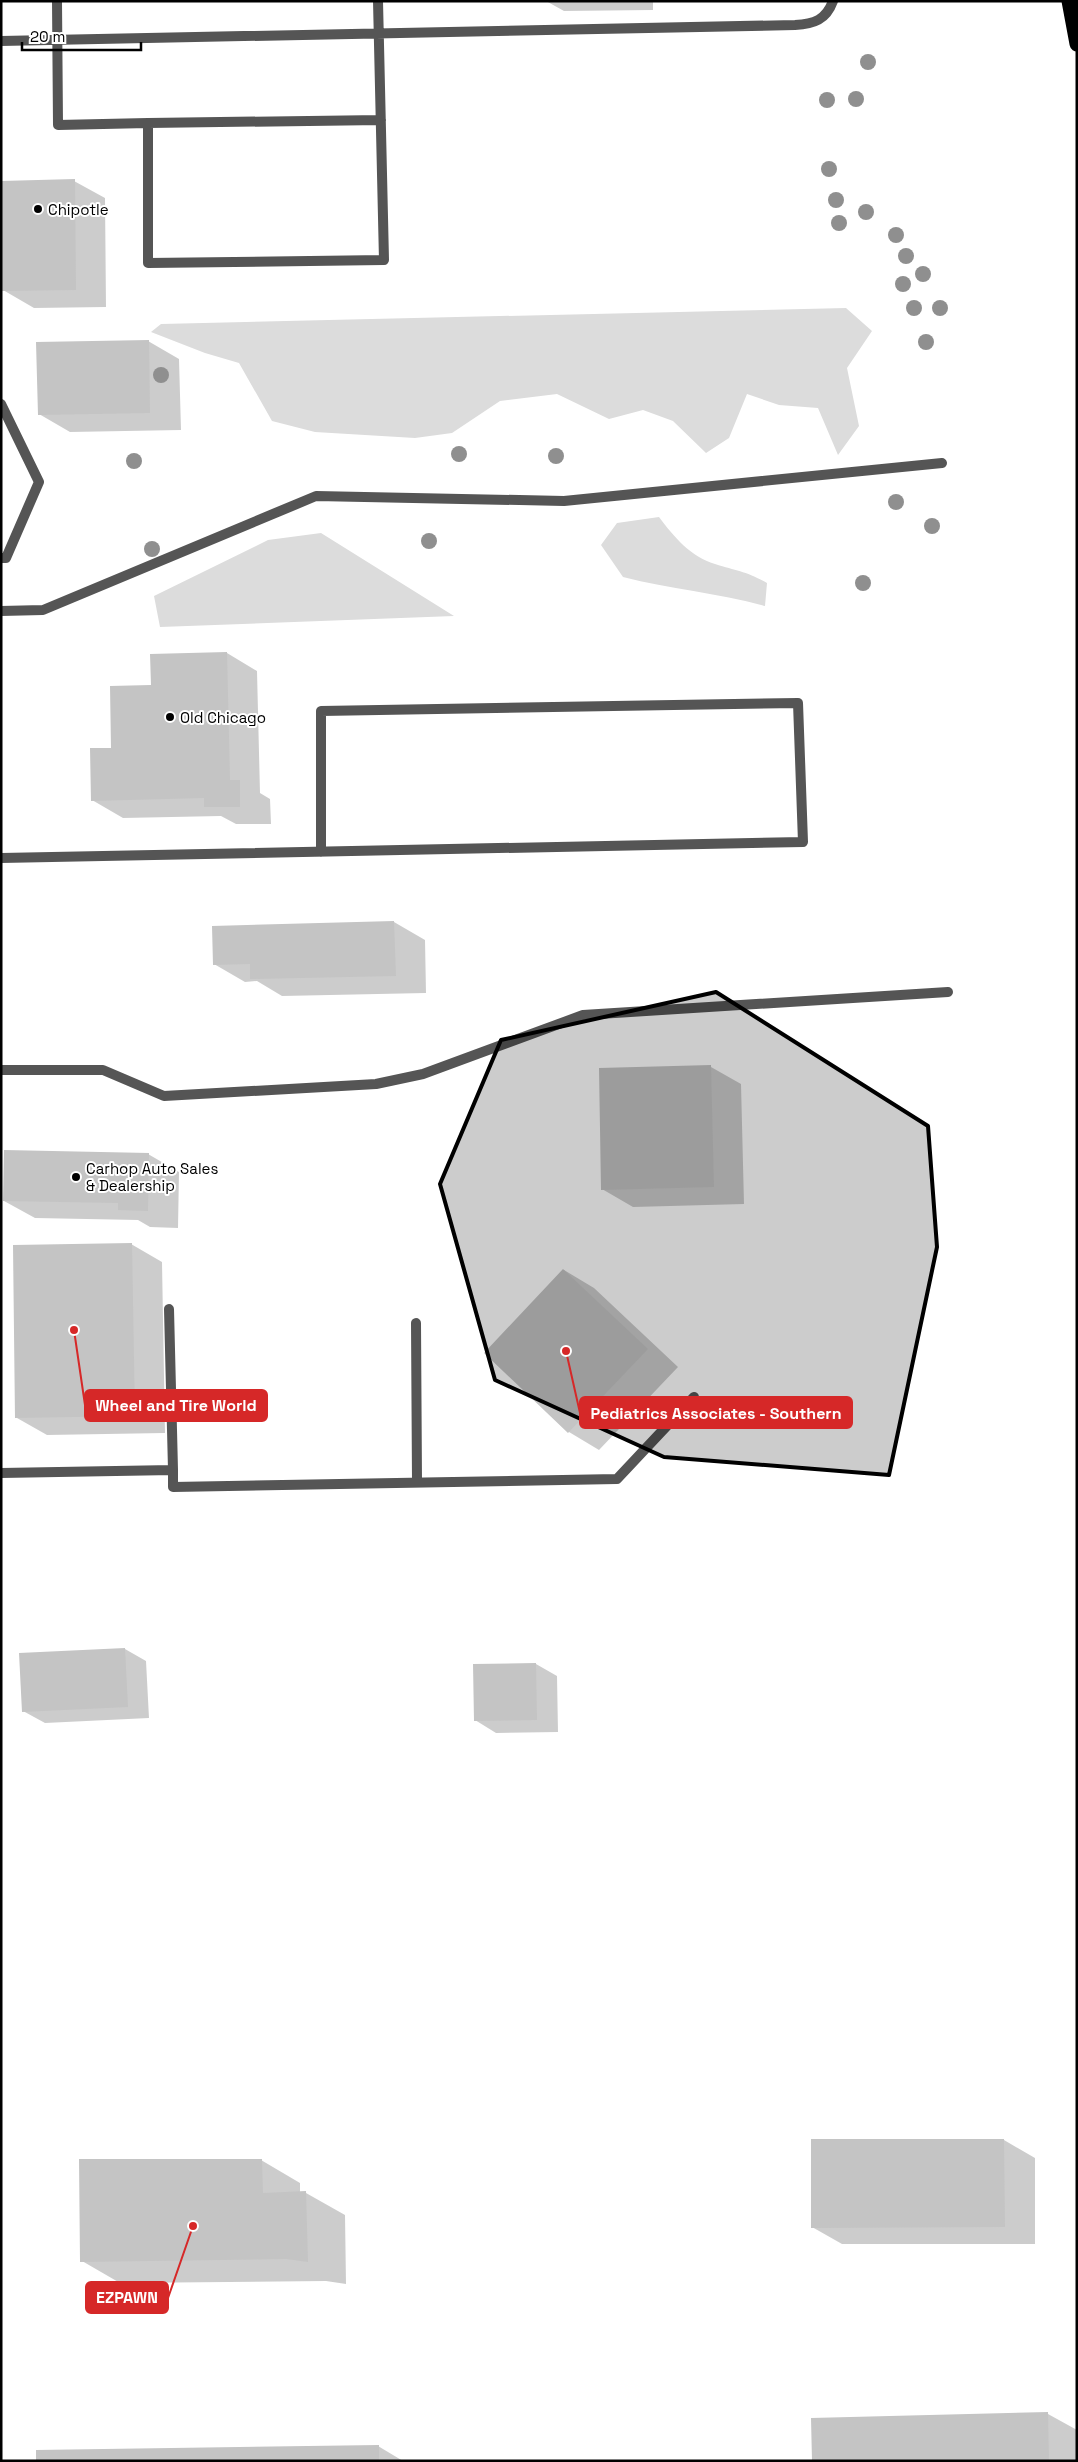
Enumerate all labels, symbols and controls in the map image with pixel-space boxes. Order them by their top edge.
scale bar [22,20,141,52]
text: 20 m [30,27,65,46]
place label: Chipotle [48,200,109,219]
marker: Chipotle [32,203,44,215]
place label: Old Chicago [180,708,266,727]
marker: Old Chicago [164,711,176,723]
place label: Carhop Auto Sales & Dealership [86,1159,218,1195]
marker: Carhop Auto Sales & Dealership [70,1171,82,1183]
callout: Wheel and Tire World [85,1390,267,1421]
text: Wheel and Tire World [95,1395,257,1416]
callout: Pediatrics Associates - Southern [580,1397,852,1428]
text: Pediatrics Associates - Southern [590,1403,842,1424]
callout: EZPAWN [86,2282,168,2313]
text: EZPAWN [96,2287,158,2308]

